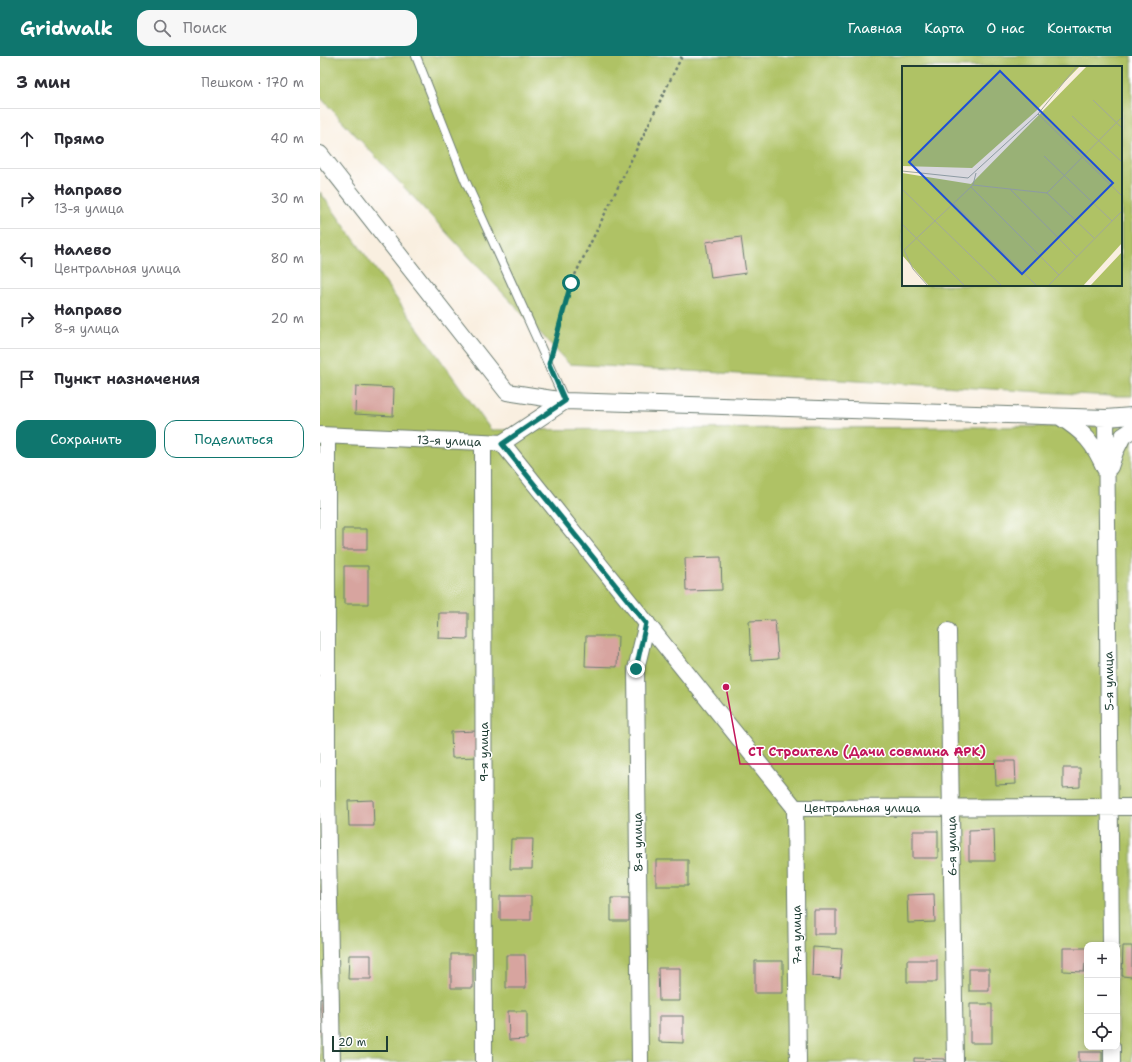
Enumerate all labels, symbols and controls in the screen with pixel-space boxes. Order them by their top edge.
search box [137,10,417,46]
text: Gridwalk [20,16,113,41]
icon: search [151,17,173,39]
text: Поиск [183,18,227,38]
text: Главная [848,19,902,37]
text: Карта [924,19,964,37]
text: О нас [986,19,1025,37]
text: Контакты [1047,19,1112,37]
inset map [902,66,1122,286]
text: 3 мин [16,71,71,93]
text: Пешком · 170 m [201,74,304,91]
icon: ahead [16,128,38,150]
text: Прямо [54,129,104,149]
text: 40 m [270,130,304,147]
text: Направо [54,180,122,200]
icon: right [16,188,38,210]
text: 30 m [270,190,304,207]
text: 13-я улица [54,200,124,217]
text: Налево [54,240,112,260]
icon: left [16,248,38,270]
text: 80 m [270,250,304,267]
text: Центральная улица [54,260,180,277]
route start [562,274,580,292]
text: Направо [54,300,122,320]
icon: right [16,308,38,330]
text: 20 m [271,310,304,327]
text: 8-я улица [54,320,119,337]
icon: arrive [16,368,38,390]
text: Пункт назначения [54,369,200,389]
button: Сохранить [16,420,156,458]
button: Поделиться [164,420,304,458]
street label: 13-я улица [416,432,482,450]
street label: 5-я улица [1100,651,1118,711]
route end [627,660,645,678]
street label: 9-я улица [476,721,492,782]
callout: СТ Строитель (Дачи совмина АРК) [740,739,994,764]
text: СТ Строитель (Дачи совмина АРК) [748,743,986,760]
street label: Центральная улица [804,800,921,816]
street label: 8-я улица [629,811,647,872]
street label: 6-я улица [943,815,961,876]
street label: 7-я улица [788,904,806,965]
map controls [1084,942,1120,1050]
button: + [1084,942,1120,978]
button: − [1084,978,1120,1014]
button: locate [1084,1014,1120,1050]
scale bar [332,1034,388,1053]
text: 20 m [338,1035,366,1050]

